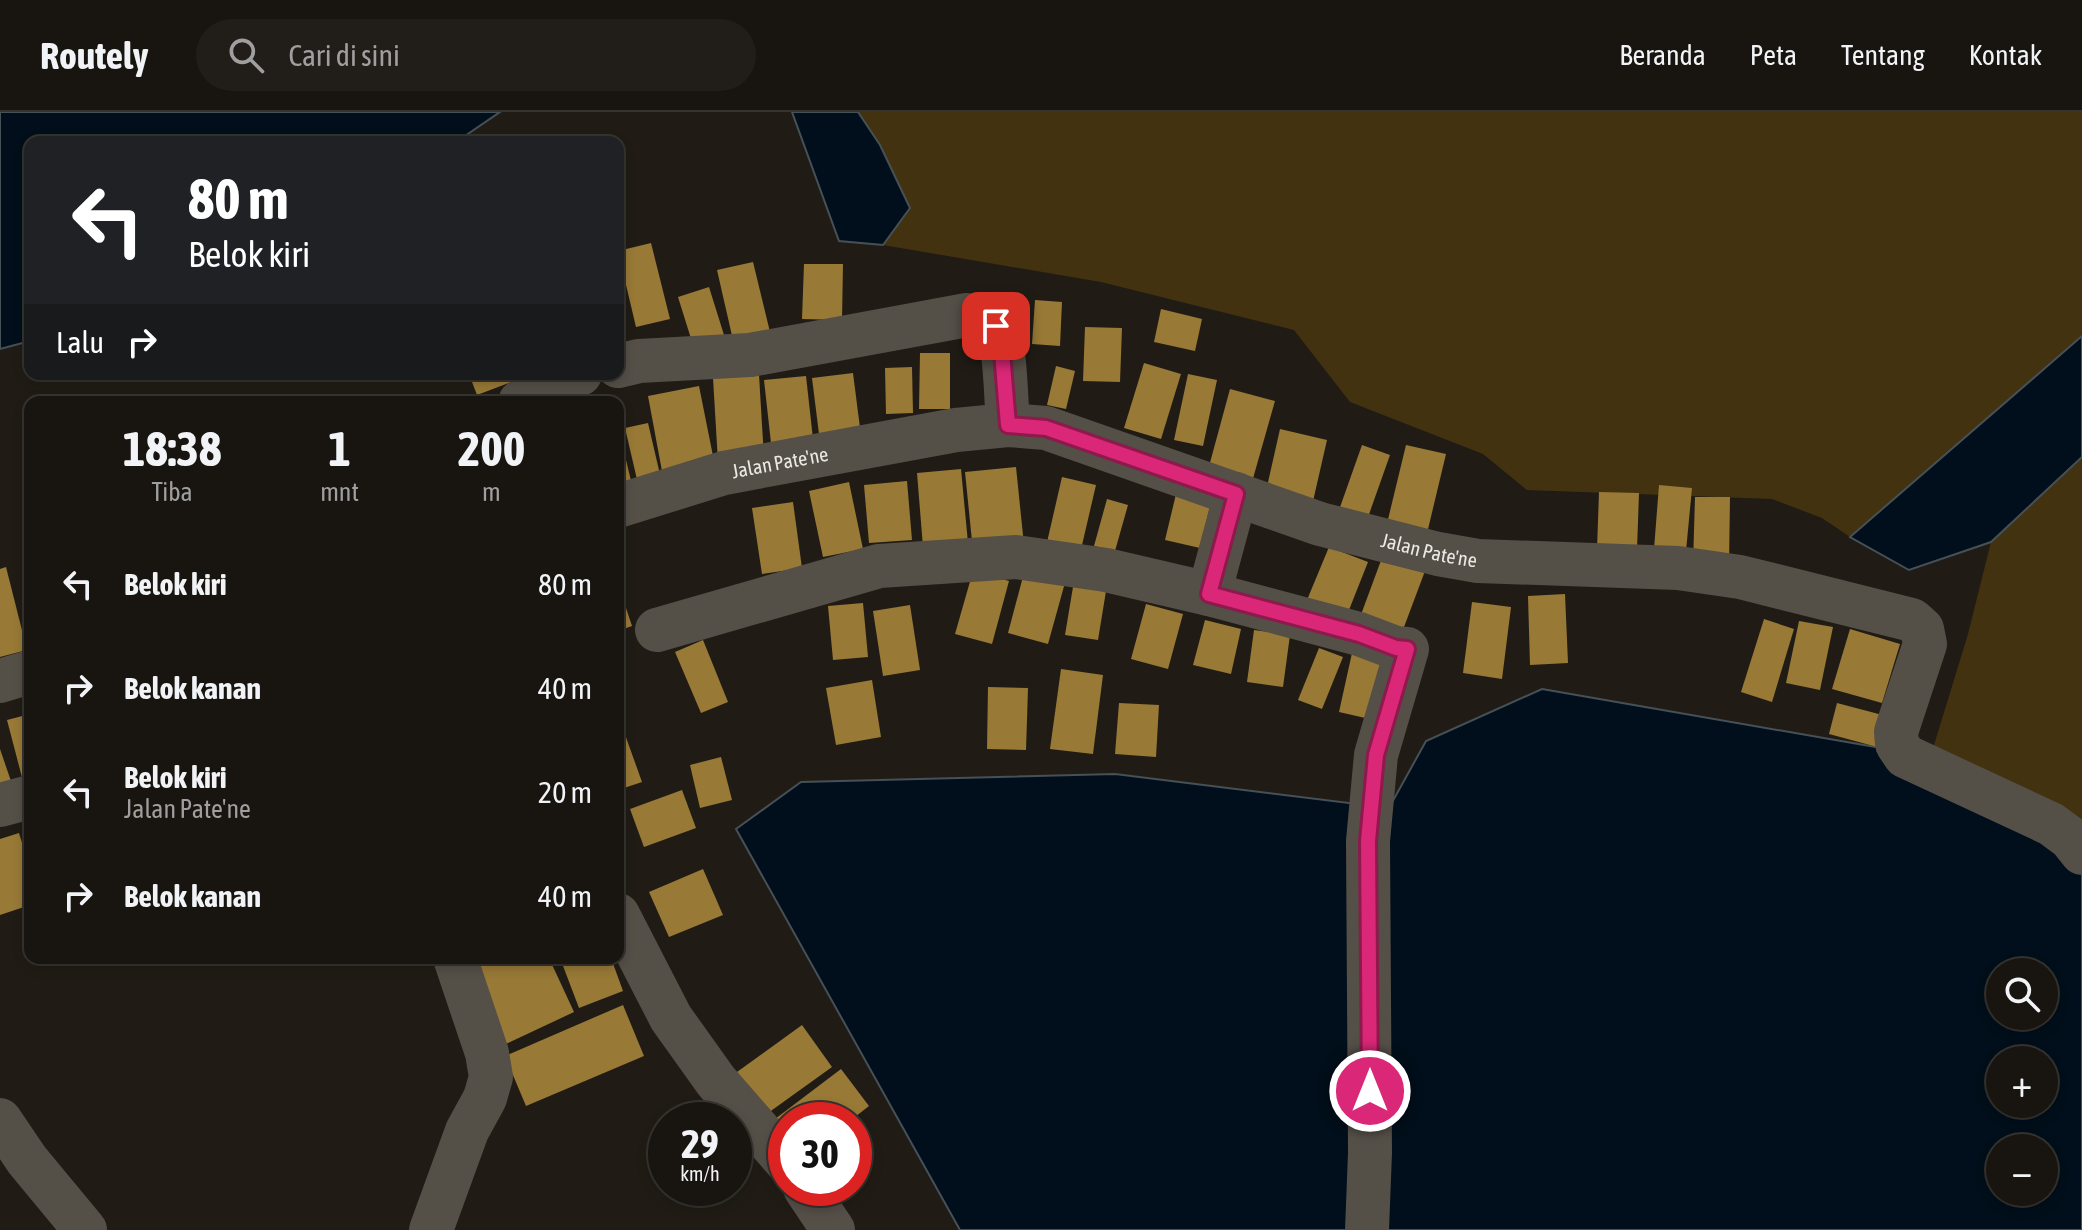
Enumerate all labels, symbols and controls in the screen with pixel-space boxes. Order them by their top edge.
search box [196,19,756,91]
icon: search [224,33,268,77]
text: Routely [40,34,148,77]
text: Cari di sini [288,38,400,72]
text: Beranda [1619,39,1706,71]
text: Peta [1750,39,1797,71]
text: Tentang [1841,39,1925,71]
text: Kontak [1969,39,2042,71]
text: 80 m [188,167,289,231]
icon: left [56,168,160,272]
text: Belok kiri [188,233,310,275]
pin [962,292,1030,360]
icon: arrive [974,304,1018,348]
icon: right [120,320,164,364]
text: Lalu [56,325,104,359]
text: 18:38 [123,421,221,476]
text: 1 [328,421,351,476]
text: 200 [458,421,525,476]
street label: Jalan Pate'ne [730,442,830,482]
text: Tiba [151,477,193,507]
text: mnt [320,477,359,507]
text: m [482,477,501,507]
street label: Jalan Pate'ne [1379,528,1479,572]
icon: left [56,562,100,606]
text: Belok kiri [124,567,227,601]
text: 80 m [538,567,592,601]
icon: right [56,666,100,710]
text: Belok kanan [124,671,261,705]
text: 40 m [538,671,592,705]
text: Belok kiri [124,760,227,794]
icon: left [56,770,100,814]
text: 20 m [538,775,592,809]
text: Jalan Pate'ne [124,794,251,824]
icon: right [56,874,100,918]
text: Belok kanan [124,879,261,913]
text: 40 m [538,879,592,913]
map controls [1986,958,2058,1206]
button: search [1986,958,2058,1030]
button: + [1986,1046,2058,1118]
position arrow [1328,1049,1412,1133]
speed limit sign: 30 [768,1102,872,1206]
text: 29 [681,1121,719,1166]
button: − [1986,1134,2058,1206]
text: km/h [680,1162,720,1185]

